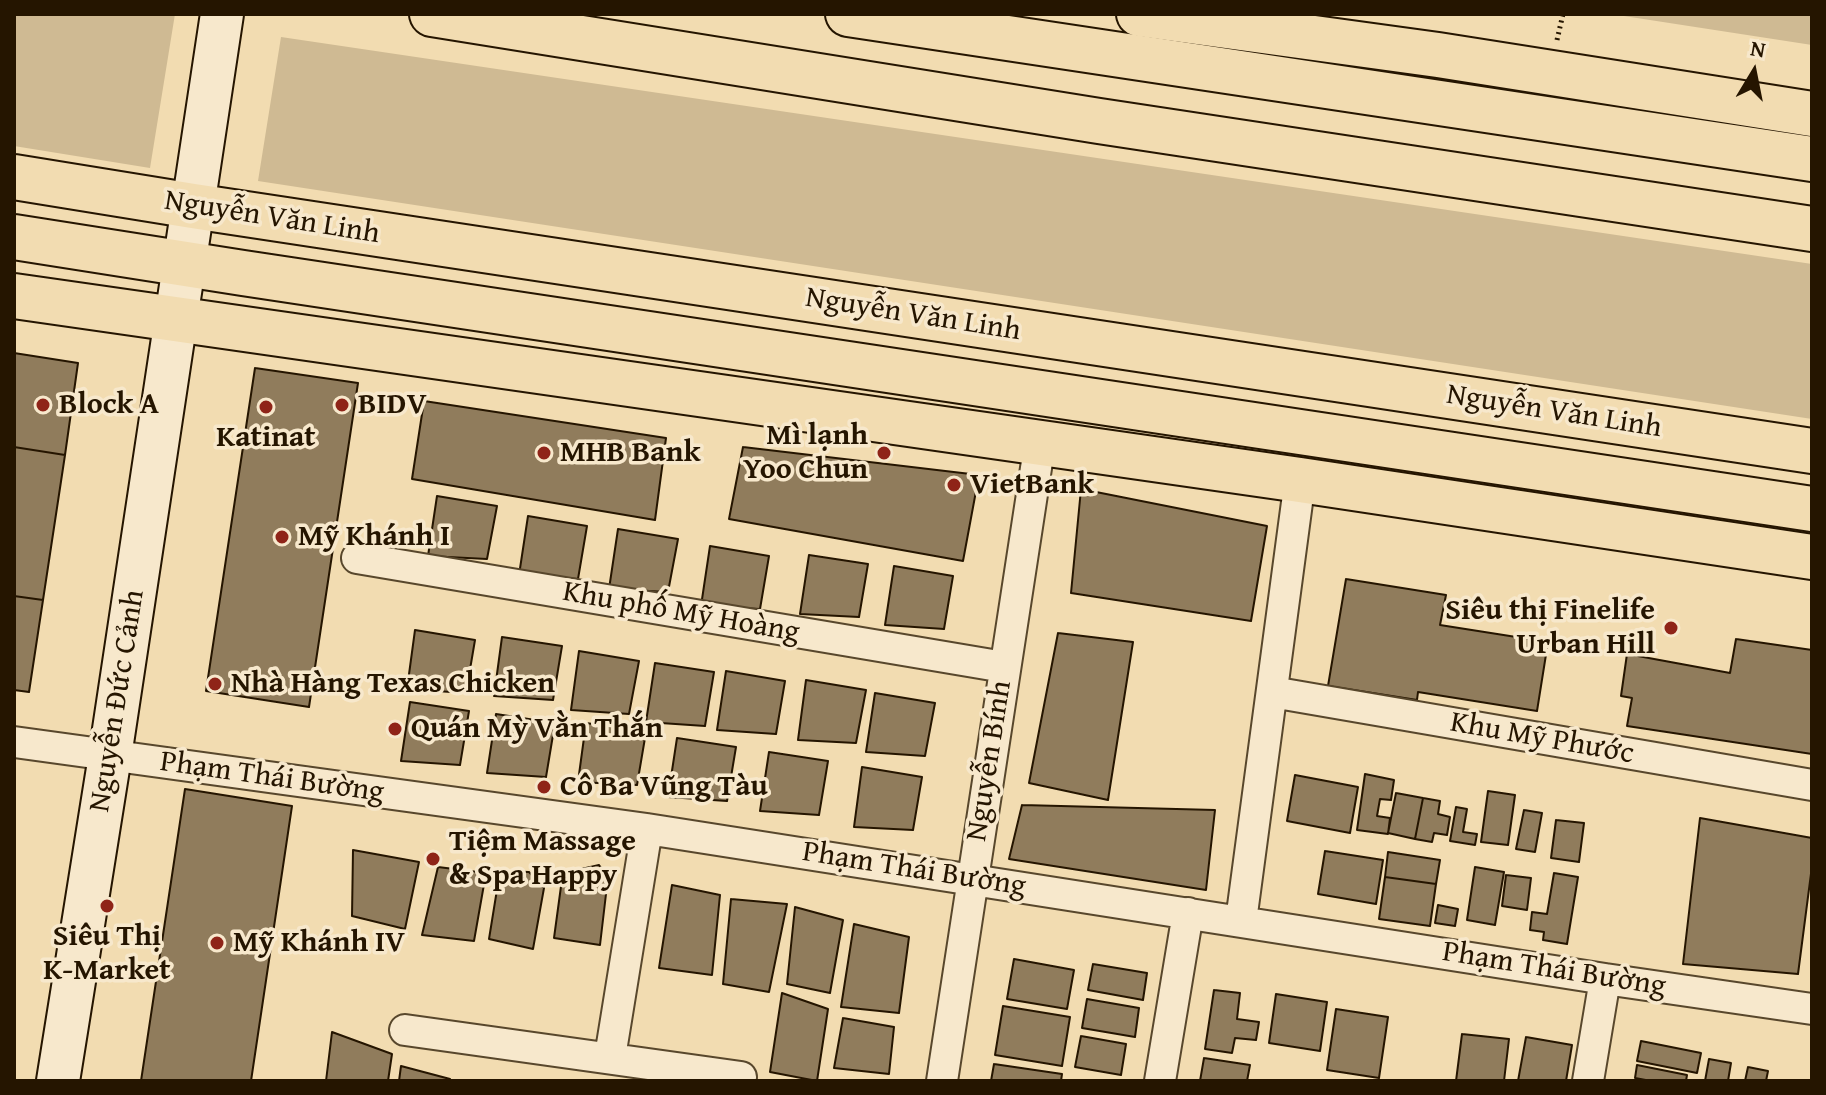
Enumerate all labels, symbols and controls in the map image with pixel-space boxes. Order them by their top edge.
text: N [1748,31,1768,65]
north arrow [1714,32,1794,112]
street label: Nguyễn Văn Linh [162,183,382,253]
street label: Nguyễn Văn Linh [803,280,1023,350]
street label: Nguyễn Văn Linh [1444,377,1664,447]
place label: Block A [59,387,159,423]
place label: BIDV [358,387,427,423]
marker: Block A [34,396,52,414]
marker: BIDV [333,396,351,414]
marker: Katinat [257,398,275,416]
place label: Mì lạnh Yoo Chun [743,418,868,488]
place label: Katinat [216,420,316,456]
place label: MHB Bank [560,435,700,471]
marker: MHB Bank [535,444,553,462]
marker: Mì lạnh Yoo Chun [875,444,893,462]
place label: VietBank [970,467,1094,503]
marker: VietBank [945,476,963,494]
place label: Mỹ Khánh I [298,519,450,555]
marker: Mỹ Khánh I [273,528,291,546]
street label: Khu phố Mỹ Hoàng [560,574,802,652]
street label: Nguyễn Đức Cảnh [83,587,153,815]
place label: Siêu thị Finelife Urban Hill [1445,593,1655,664]
marker: Siêu thị Finelife Urban Hill [1662,619,1680,637]
place label: Nhà Hàng Texas Chicken [231,666,555,702]
marker: Nhà Hàng Texas Chicken [206,675,224,693]
street label: Nguyễn Bính [960,678,1020,844]
street label: Khu Mỹ Phước [1448,705,1636,773]
place label: Quán Mỳ Vằn Thắn [411,711,663,747]
marker: Quán Mỳ Vằn Thắn [386,720,404,738]
street label: Phạm Thái Bường [158,744,386,812]
place label: Cô Ba Vũng Tàu [560,769,768,805]
marker: Cô Ba Vũng Tàu [535,778,553,796]
place label: Tiệm Massage & Spa Happy [449,824,636,894]
street label: Phạm Thái Bường [800,835,1028,905]
marker: Tiệm Massage & Spa Happy [424,850,442,868]
marker: Siêu Thị K-Market [98,897,116,915]
place label: Siêu Thị K-Market [43,919,171,990]
place label: Mỹ Khánh IV [233,925,405,961]
marker: Mỹ Khánh IV [208,934,226,952]
street label: Phạm Thái Bường [1440,935,1668,1005]

